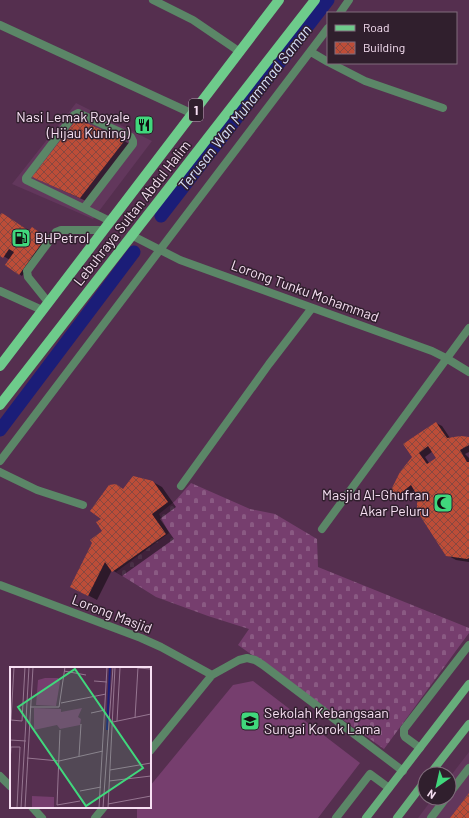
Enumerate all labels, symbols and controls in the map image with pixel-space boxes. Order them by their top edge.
legend [327,12,457,64]
text: Road [363,20,390,34]
water label: Terusan Wan Muhammad Saman [174,21,315,194]
text: Building [363,40,405,54]
road number: 1 [189,99,203,121]
place label: Nasi Lemak Royale (Hijau Kuning) [16,108,130,141]
restaurant icon: Nasi Lemak Royale (Hijau Kuning) [133,114,155,136]
street label: Lebuhraya Sultan Abdul Halim [70,137,194,289]
fuel station icon: BHPetrol [10,227,32,249]
place label: BHPetrol [35,229,89,246]
street label: Lorong Tunku Mohammad [229,256,381,325]
place label: Masjid Al-Ghufran Akar Peluru [322,486,429,519]
mosque icon: Masjid Al-Ghufran Akar Peluru [432,492,454,514]
street label: Lorong Masjid [70,590,155,637]
inset map [10,667,151,808]
place label: Sekolah Kebangsaan Sungai Korok Lama [264,704,389,737]
school or university icon: Sekolah Kebangsaan Sungai Korok Lama [239,710,261,732]
north arrow [417,766,457,806]
text: N [424,787,438,802]

